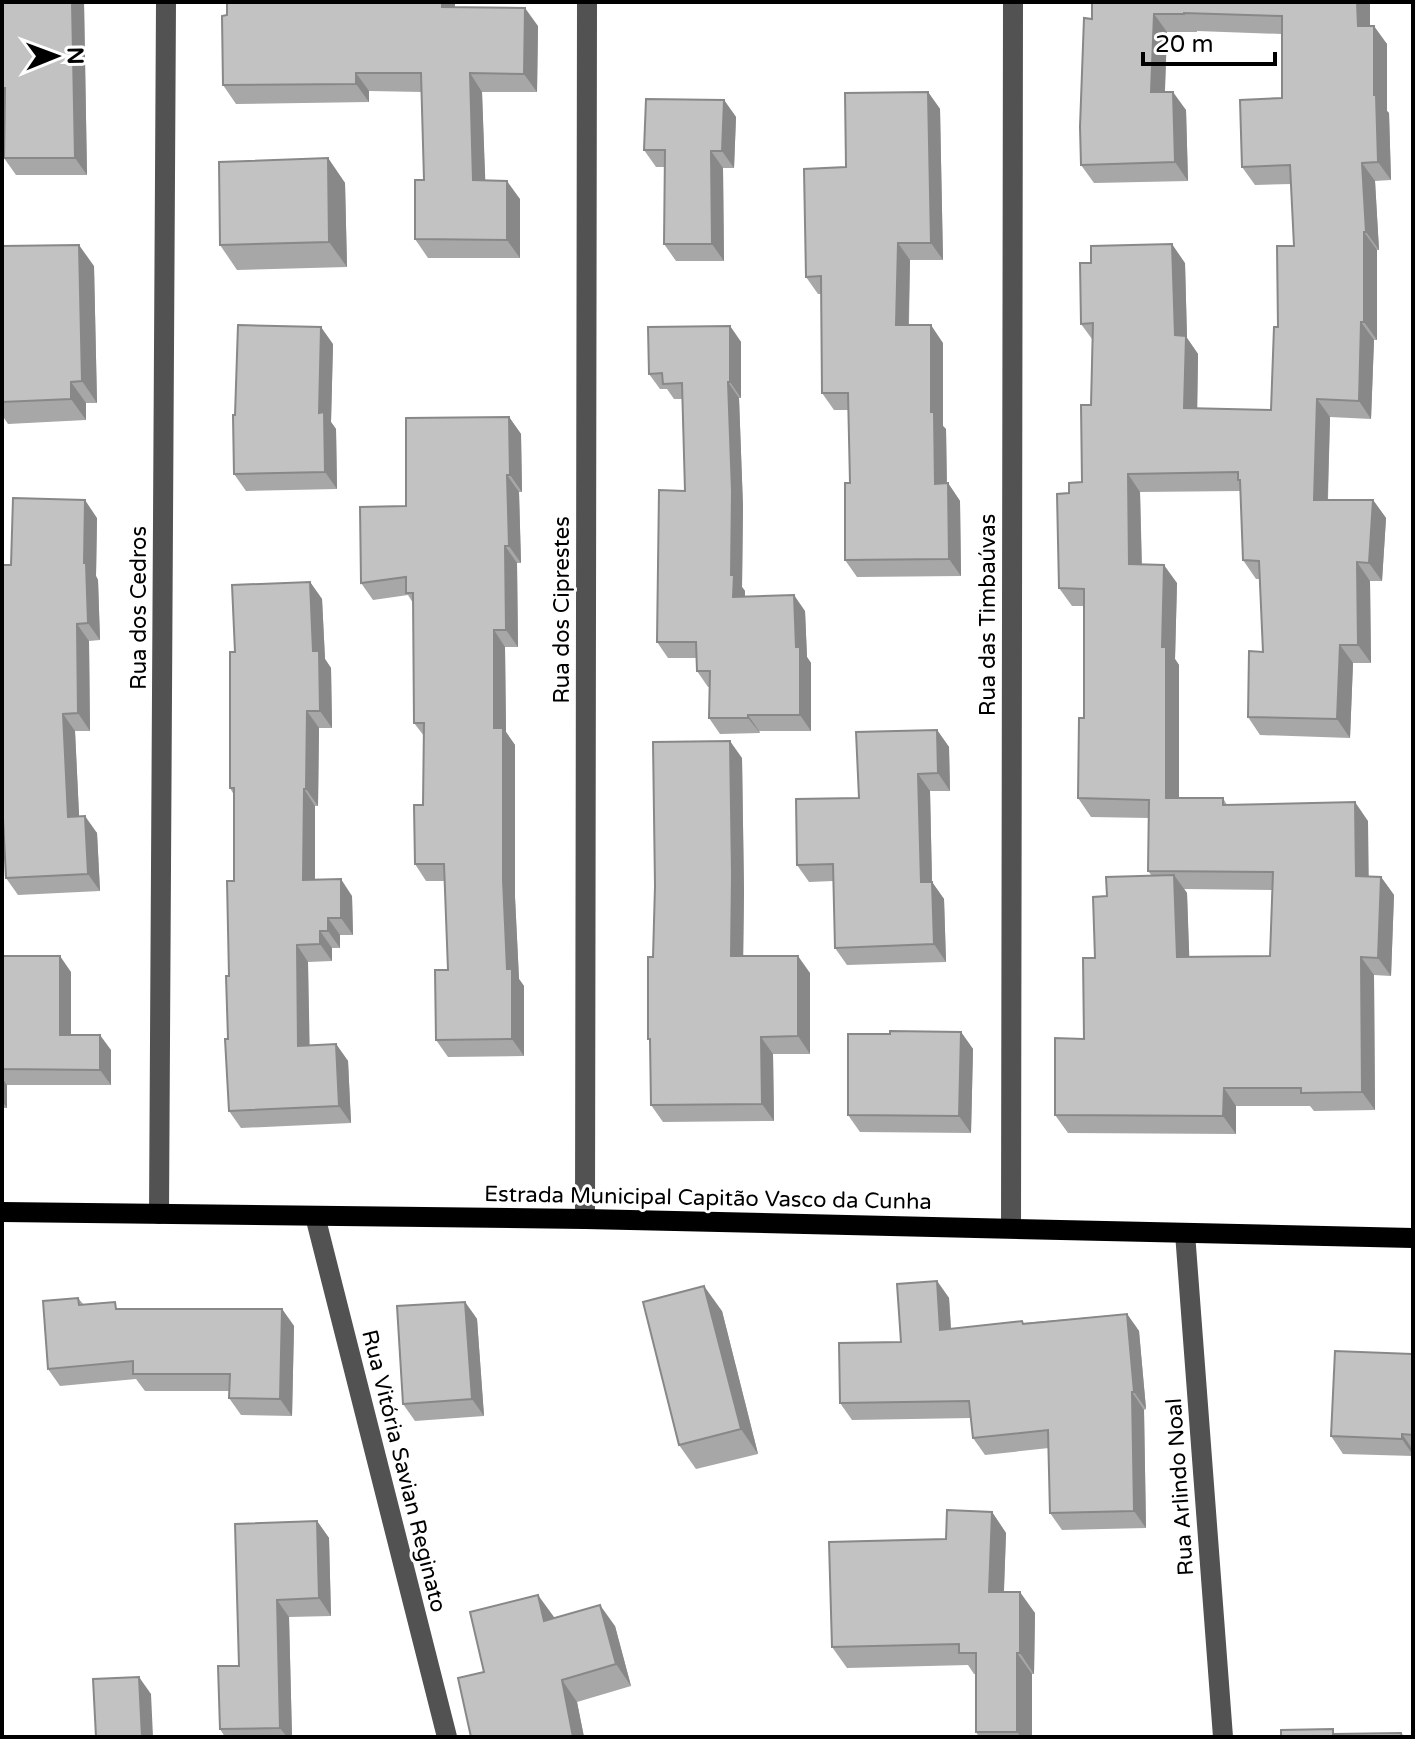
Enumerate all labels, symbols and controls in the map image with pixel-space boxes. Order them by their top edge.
north arrow [16,16,96,96]
scale bar [1143,16,1275,66]
text: 20 m [1155,30,1213,59]
text: N [62,47,88,65]
street label: Rua das Timbaúvas [975,514,1001,716]
street label: Rua dos Ciprestes [549,516,575,704]
street label: Rua dos Cedros [126,526,152,690]
street label: Estrada Municipal Capitão Vasco da Cunha [484,1181,932,1215]
street label: Rua Vitória Savian Reginato [356,1327,452,1615]
street label: Rua Arlindo Noal [1161,1397,1199,1577]

